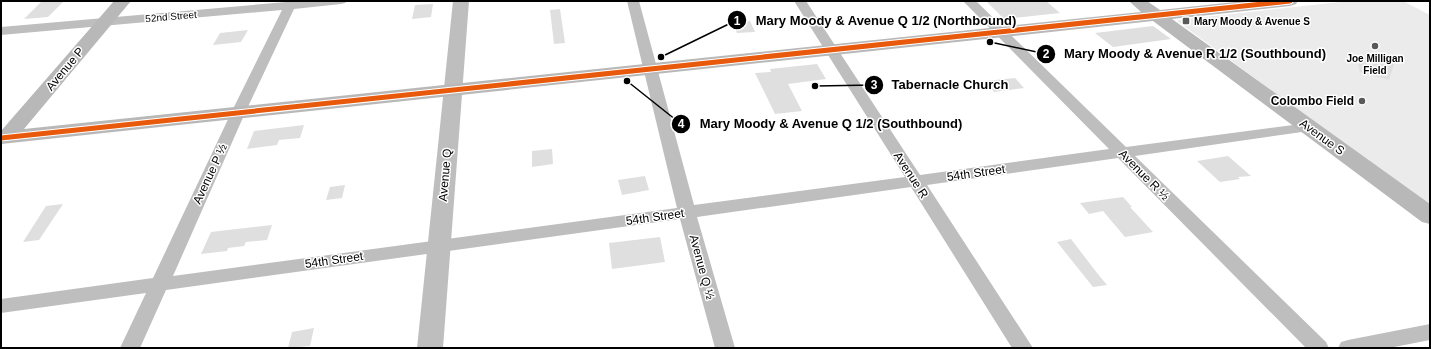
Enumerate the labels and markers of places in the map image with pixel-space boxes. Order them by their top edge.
callout: Mary Moody & Avenue Q 1/2 (Northbound) [727,8,1024,33]
marker: Mary Moody & Avenue S [1181,16,1191,26]
place label: Mary Moody & Avenue S [1194,16,1310,27]
callout: Mary Moody & Avenue R 1/2 (Southbound) [1036,41,1334,66]
marker: Joe Milligan Field [1370,41,1380,51]
place label: Joe Milligan Field [1346,53,1404,76]
callout: Tabernacle Church [864,72,1017,97]
place label: Colombo Field [1271,94,1354,108]
marker: Colombo Field [1357,96,1367,106]
callout: Mary Moody & Avenue Q 1/2 (Southbound) [671,111,970,136]

